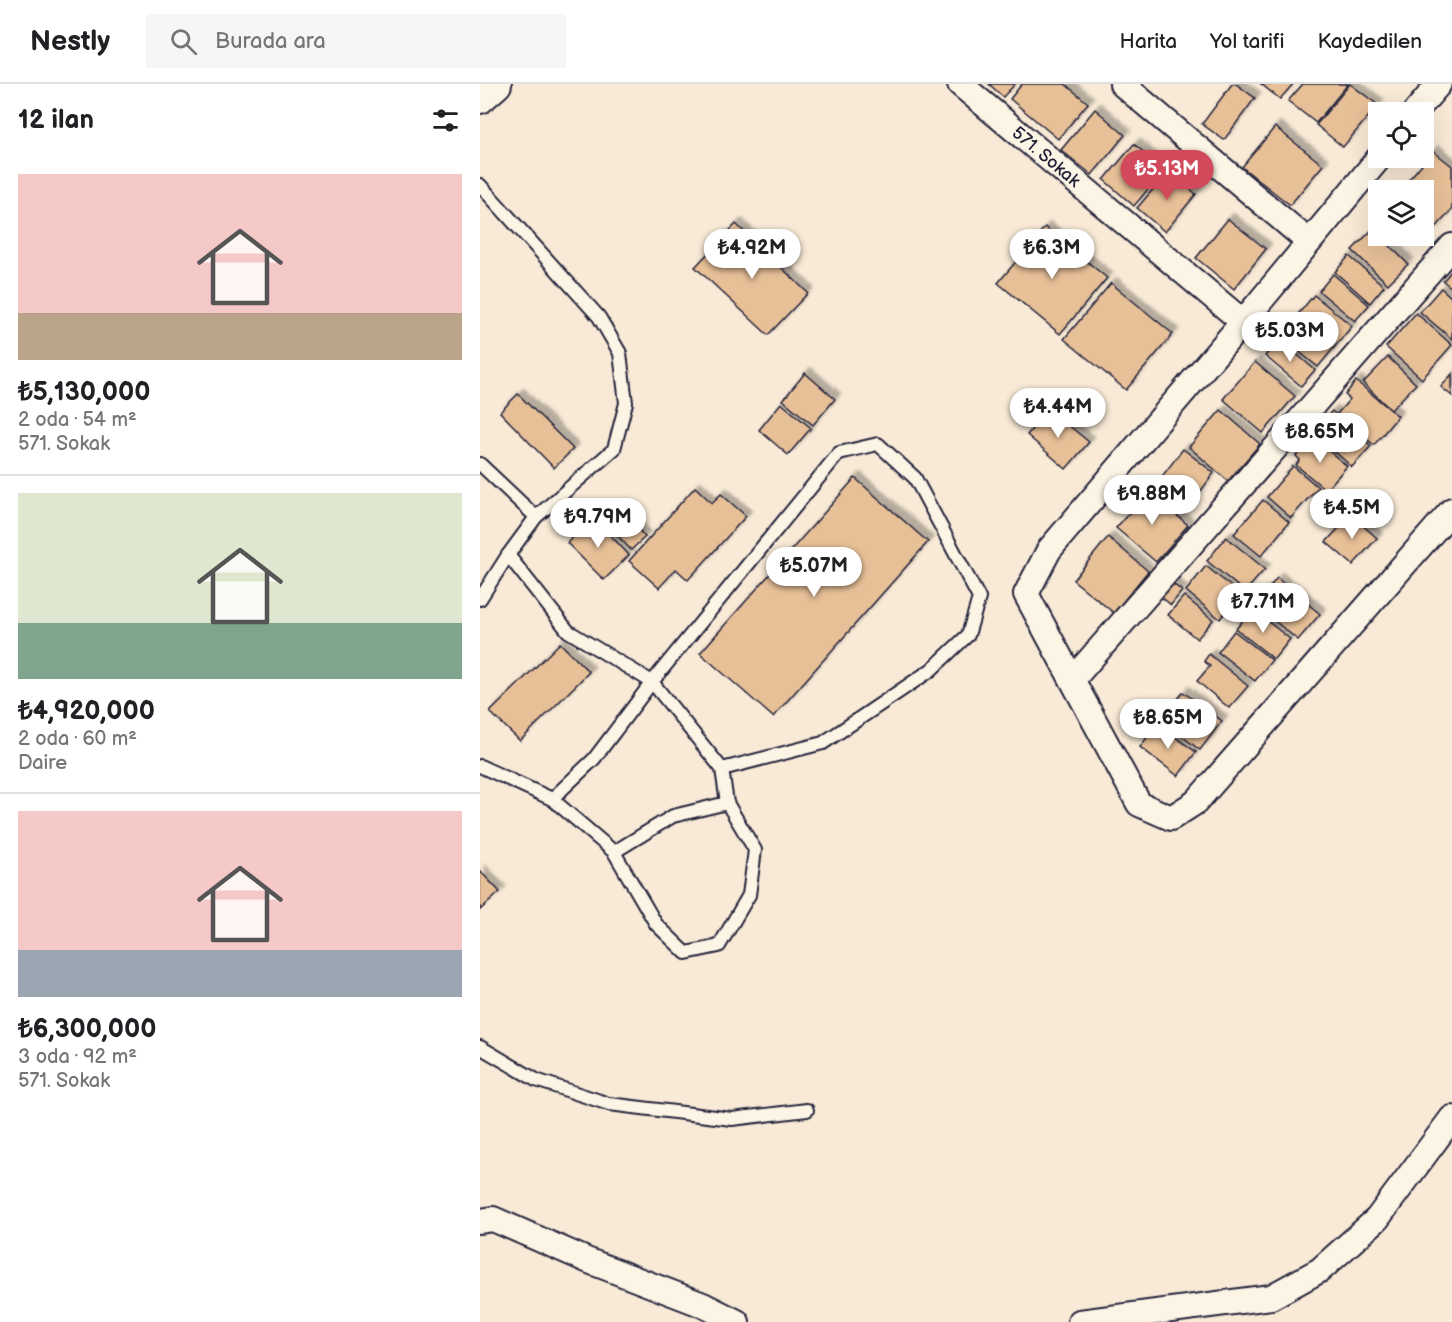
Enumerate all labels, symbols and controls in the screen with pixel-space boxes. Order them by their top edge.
search box [146,14,566,68]
text: Nestly [30,25,110,58]
icon: search [167,25,200,58]
text: Burada ara [215,28,326,55]
text: Harita [1120,29,1177,54]
text: Yol tarifi [1210,29,1285,54]
text: Kaydedilen [1318,29,1422,54]
map controls [1368,102,1434,246]
button: locate [1368,102,1434,168]
icon: filters [429,104,462,137]
text: 12 ilan [18,105,94,136]
street label: 571. Sokak [1008,122,1085,192]
pin: ₺5.13M [1118,150,1216,201]
text: ₺5.13M [1135,157,1199,181]
button: layers [1368,180,1434,246]
icon: home [186,213,294,321]
pin: ₺4.92M [703,229,801,280]
pin: ₺6.3M [1010,229,1094,280]
text: ₺4.92M [718,236,786,260]
text: ₺6.3M [1024,236,1080,260]
pin: ₺5.03M [1241,312,1339,363]
text: ₺5.03M [1256,319,1324,343]
text: ₺5,130,000 [18,377,150,408]
pin: ₺4.44M [1009,388,1107,439]
text: ₺4.44M [1024,395,1092,419]
text: 2 oda · 54 m² [18,408,137,432]
pin: ₺8.65M [1271,413,1369,464]
text: ₺8.65M [1286,420,1354,444]
text: 571. Sokak [18,432,110,456]
pin: ₺9.88M [1103,475,1201,526]
text: ₺9.88M [1118,482,1186,506]
pin: ₺4.5M [1310,489,1394,540]
text: ₺4.5M [1324,496,1380,520]
pin: ₺9.79M [549,498,647,549]
text: ₺9.79M [564,505,632,529]
icon: home [186,532,294,640]
pin: ₺5.07M [765,547,863,598]
text: ₺5.07M [780,554,848,578]
pin: ₺7.71M [1214,583,1312,634]
text: ₺7.71M [1231,590,1295,614]
text: ₺4,920,000 [18,696,155,727]
pin: ₺8.65M [1119,699,1217,750]
text: ₺8.65M [1134,706,1202,730]
text: 2 oda · 60 m² [18,727,137,751]
text: Daire [18,751,67,775]
icon: home [186,850,294,958]
text: ₺6,300,000 [18,1014,156,1045]
text: 3 oda · 92 m² [18,1045,137,1069]
text: 571. Sokak [18,1069,110,1093]

